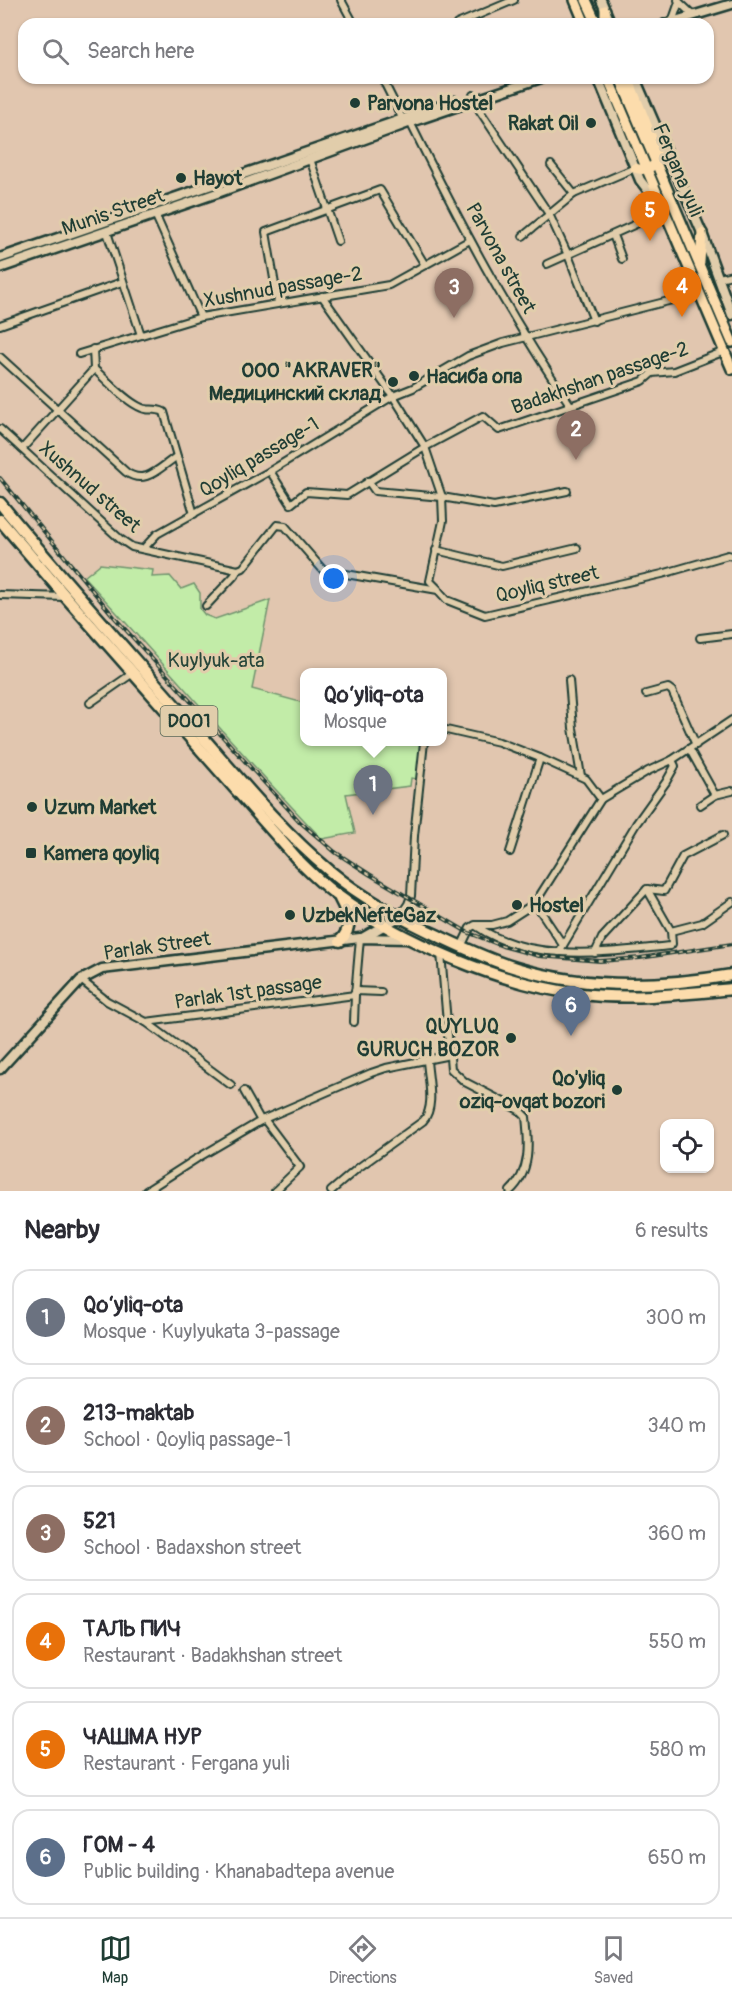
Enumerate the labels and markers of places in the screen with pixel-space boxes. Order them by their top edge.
place label: Parvona Hostel [367,91,493,116]
marker: Parvona Hostel [348,96,362,110]
place label: Rakat Oil [508,111,579,136]
marker: Rakat Oil [584,116,598,130]
place label: Hayot [193,166,243,191]
marker: Hayot [174,171,188,185]
pin: 5 [630,192,670,241]
pin: 3 [434,268,474,318]
pin: 4 [662,268,702,317]
place label: ООО "AKRAVER" Медицинский склад [209,358,382,406]
place label: Насиба опа [426,364,522,389]
marker: Насиба опа [407,369,421,383]
marker: ООО "AKRAVER" Медицинский склад [386,375,400,389]
pin: 2 [556,410,596,460]
pin: 1 [354,766,392,815]
place label: Uzum Market [44,795,157,820]
marker: Uzum Market [25,800,39,814]
place label: Kamera qoyliq [43,841,160,866]
marker: Kamera qoyliq [24,846,38,860]
place label: Hostel [529,893,584,918]
marker: Hostel [510,898,524,912]
place label: UzbekNefteGaz [302,903,437,928]
marker: UzbekNefteGaz [283,908,297,922]
pin: 6 [552,986,590,1036]
place label: QUYLUQ GURUCH BOZOR [356,1014,499,1062]
marker: QUYLUQ GURUCH BOZOR [504,1031,518,1045]
place label: Qo'yliq oziq-ovqat bozori [459,1066,606,1114]
marker: Qo'yliq oziq-ovqat bozori [610,1083,624,1097]

